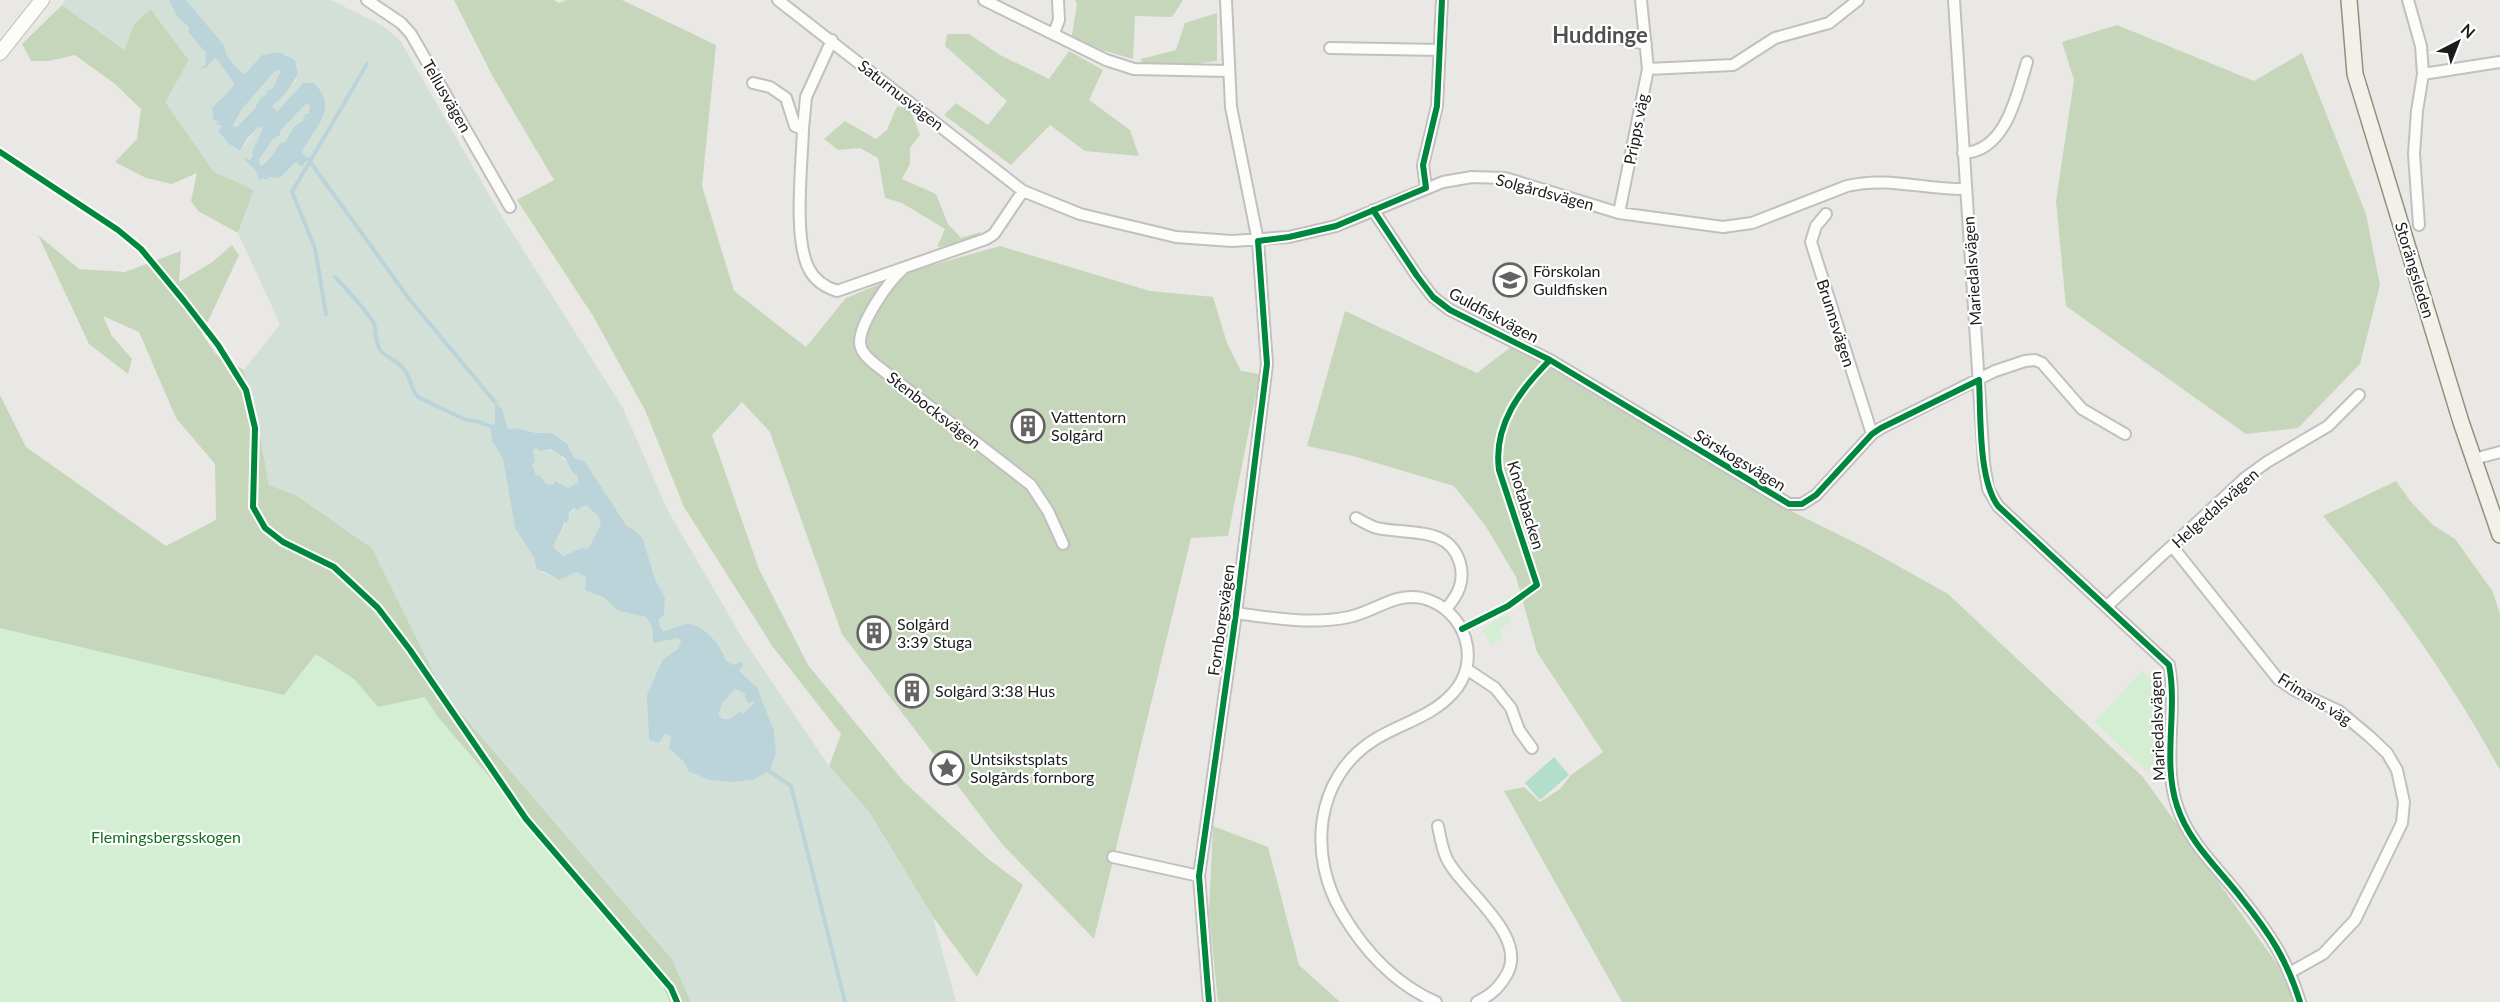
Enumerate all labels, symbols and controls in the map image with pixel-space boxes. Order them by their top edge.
north arrow [2428,12,2488,72]
text: N [2457,19,2479,42]
district label: Huddinge [1552,21,1648,48]
street label: Saturnusvägen [855,55,948,134]
street label: Tellusvägen [419,56,476,135]
street label: Pripps väg [1619,92,1652,166]
street label: Solgårdsvägen [1494,169,1596,214]
street label: Mariedalsvägen [1958,216,1985,326]
street label: Storängsleden [2392,220,2439,320]
place label: Förskolan Guldfisken [1533,261,1607,298]
school or university icon: Förskolan Guldfisken [1492,262,1528,298]
street label: Brunnsvägen [1813,277,1860,369]
street label: Guldfiskvägen [1446,283,1542,346]
street label: Stenbocksvägen [884,367,985,452]
place label: Vattentorn Solgård [1051,407,1126,444]
building icon: Vattentorn Solgård [1010,408,1046,444]
street label: Sörskogsvägen [1691,425,1790,494]
street label: Knotabacken [1504,458,1549,552]
street label: Helgedalsvägen [2167,464,2262,551]
street label: Fornborgsvägen [1203,563,1238,677]
place label: Solgård 3:39 Stuga [897,614,972,651]
building icon: Solgård 3:39 Stuga [856,615,892,651]
street label: Frimans väg [2275,669,2356,729]
street label: Mariedalsvägen [2145,671,2168,781]
building icon: Solgård 3:38 Hus [894,673,930,709]
place label: Solgård 3:38 Hus [935,681,1055,700]
place label: Untsikstsplats Solgårds fornborg [970,749,1094,786]
place icon: Untsikstsplats Solgårds fornborg [929,750,965,786]
park label: Flemingsbergsskogen [91,827,241,846]

